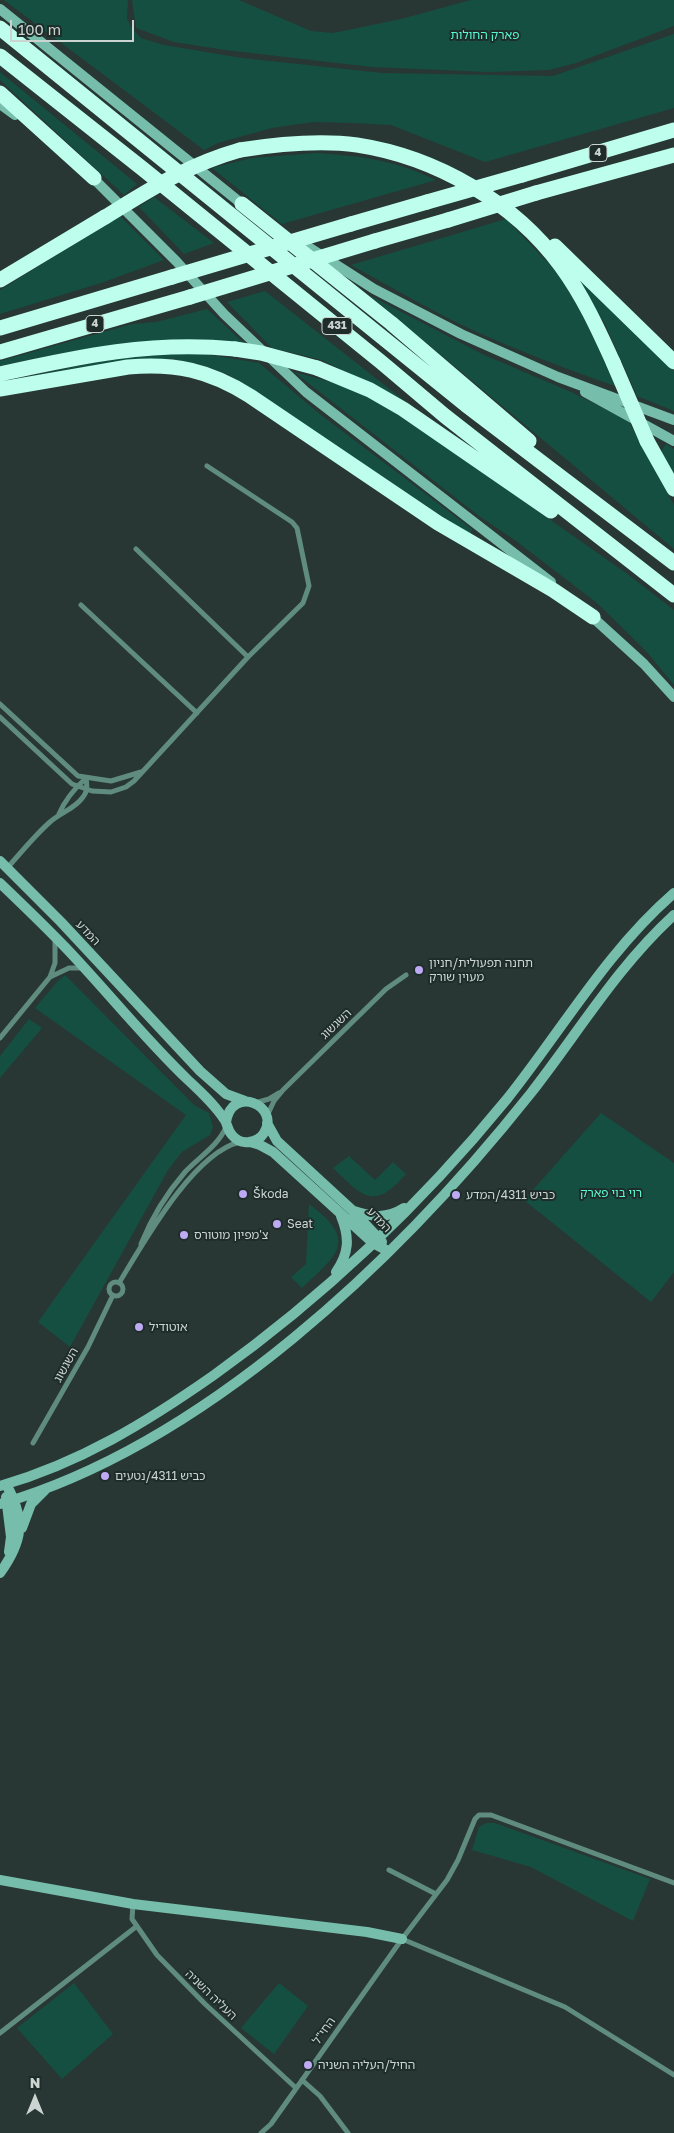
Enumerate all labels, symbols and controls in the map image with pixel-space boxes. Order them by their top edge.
scale bar [12,10,136,42]
text: 100 m [18,20,61,38]
park label: פארק החולות [451,28,519,42]
road number: 4 [589,144,607,162]
road number: 4 [86,316,104,332]
road number: 431 [322,318,352,334]
street label: המדע [73,917,103,949]
place label: תחנה תפעולית/חניון מעוין שורק [429,956,533,984]
marker: תחנה תפעולית/חניון מעוין שורק [413,964,425,976]
street label: השגשוג [317,1006,355,1042]
park label: רוי בוי פארק [580,1186,642,1200]
place label: Škoda [253,1187,289,1201]
marker: Škoda [237,1188,249,1200]
place label: כביש 4311/המדע [466,1188,555,1202]
marker: כביש 4311/המדע [450,1189,462,1201]
street label: המדע [364,1204,394,1236]
place label: Seat [287,1217,313,1231]
marker: Seat [271,1218,283,1230]
place label: צ'מפיון מוטורס [194,1228,268,1242]
marker: צ'מפיון מוטורס [178,1229,190,1241]
place label: אוטודיל [149,1320,188,1334]
marker: אוטודיל [133,1321,145,1333]
street label: השגשוג [51,1345,81,1385]
place label: כביש 4311/נטעים [115,1469,206,1483]
marker: כביש 4311/נטעים [99,1470,111,1482]
street label: העליה השניה [182,1967,240,2023]
street label: החי"ל [310,2015,338,2047]
place label: החיל/העליה השניה [318,2058,415,2072]
marker: החיל/העליה השניה [302,2059,314,2071]
north arrow [10,2073,60,2123]
text: N [30,2074,40,2091]

